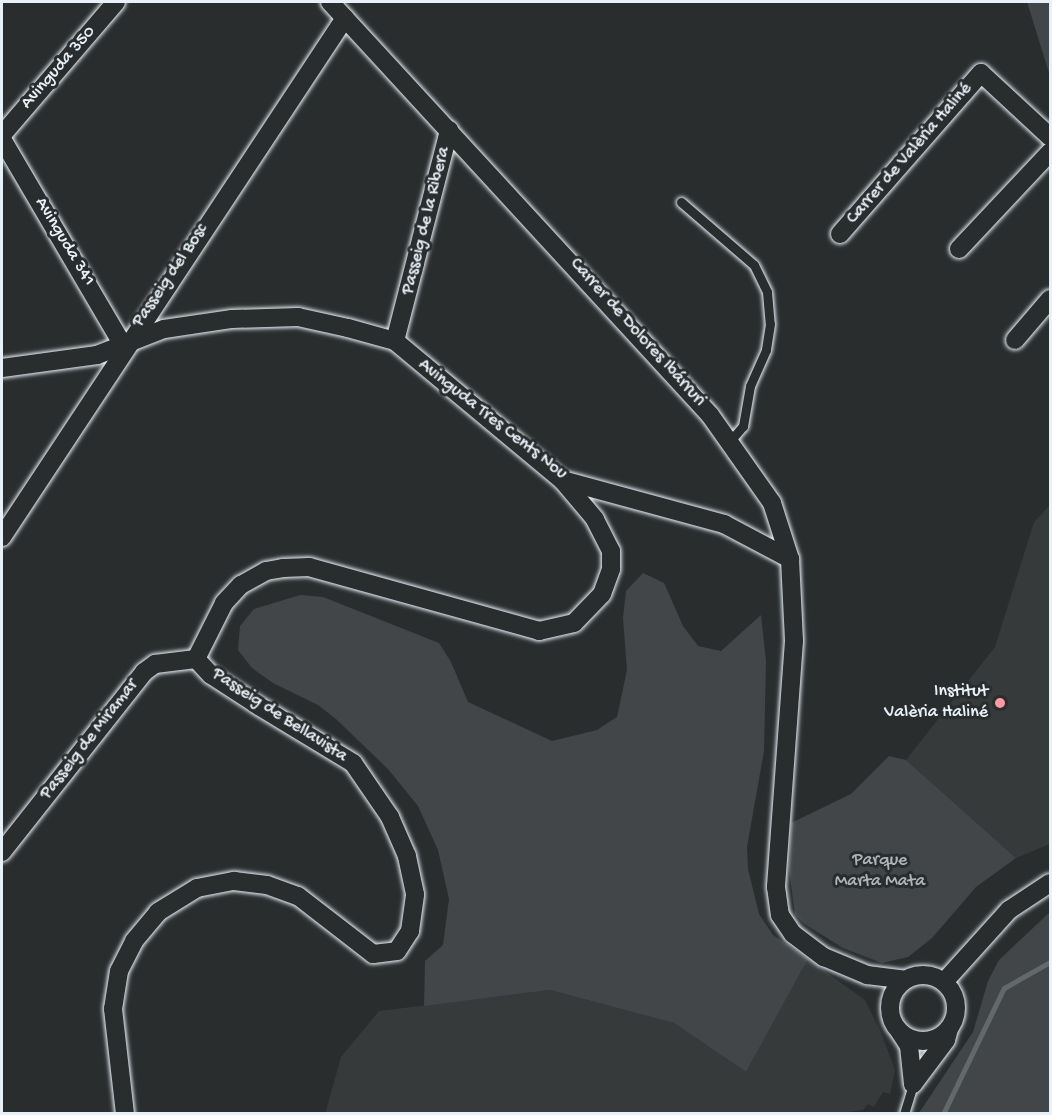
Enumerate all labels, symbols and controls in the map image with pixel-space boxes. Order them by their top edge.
street label: Avinguda 350 [17,22,101,114]
street label: Carrer de Valèria Haliné [843,79,977,229]
street label: Passeig de la Ribera [398,145,456,297]
street label: Avinguda 341 [29,194,99,290]
street label: Passeig del Bosc [128,220,214,332]
street label: Carrer de Dolores Ibárruri [564,254,710,412]
street label: Avinguda Tres Cents Nou [413,355,571,485]
street label: Passeig de Bellavista [207,664,351,768]
street label: Passeig de Miramar [36,675,144,805]
place label: Institut Valèria Haliné [884,682,988,724]
marker: Institut Valèria Haliné [993,696,1007,710]
park label: Parque Marta Mata [835,851,925,894]

